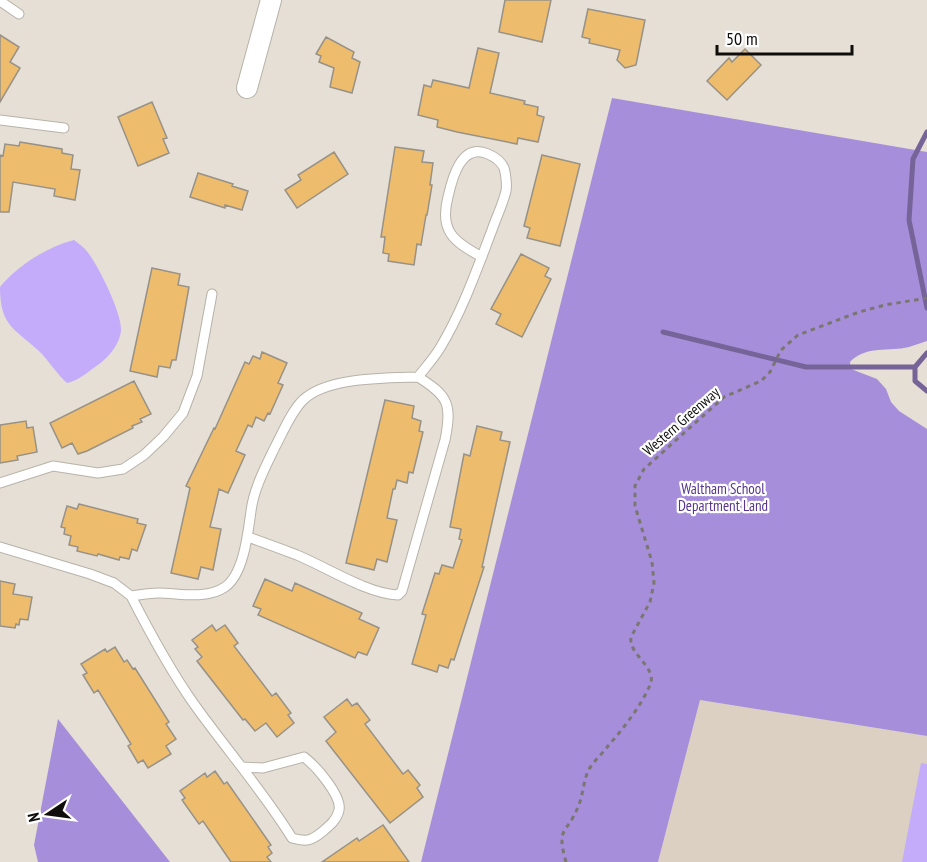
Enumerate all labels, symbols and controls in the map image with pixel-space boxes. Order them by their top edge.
scale bar [717,18,852,56]
text: 50 m [726,27,758,50]
street label: Western Greenway [639,382,724,460]
park label: Waltham School Department Land [678,479,768,515]
north arrow [18,784,78,844]
text: N [23,811,44,824]

